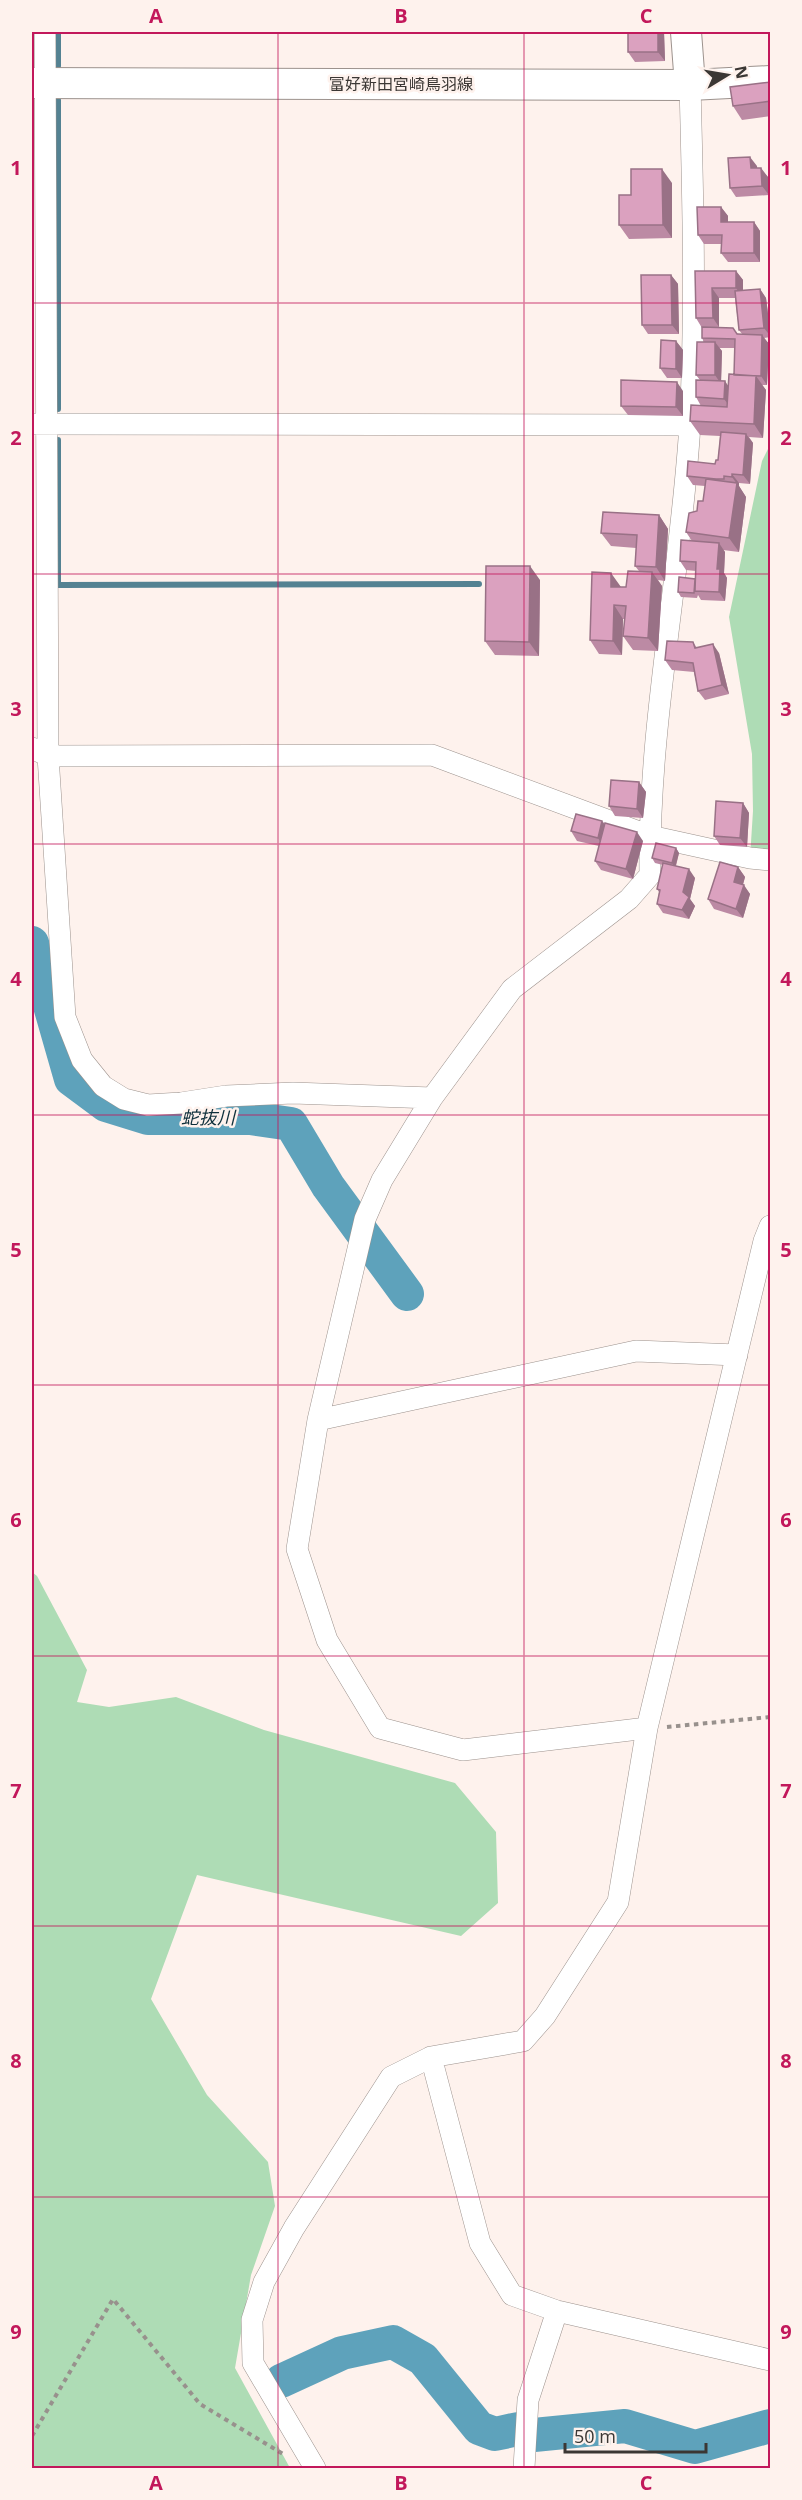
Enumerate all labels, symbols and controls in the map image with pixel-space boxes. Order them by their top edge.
text: A [149,2,163,29]
text: B [394,2,408,29]
text: C [640,2,653,29]
north arrow [697,45,757,105]
text: N [730,64,754,81]
street label: 富好新田宮崎鳥羽線 [329,73,473,95]
text: 1 [10,154,22,181]
text: 1 [780,154,792,181]
text: 2 [10,424,22,451]
text: 2 [780,424,792,451]
text: 3 [10,695,22,722]
text: 3 [780,695,792,722]
text: 4 [10,965,22,992]
text: 4 [780,965,792,992]
water label: 蛇抜川 [181,1105,237,1129]
text: 5 [10,1236,22,1263]
text: 5 [780,1236,792,1263]
text: 6 [10,1506,22,1533]
text: 6 [780,1506,792,1533]
text: 7 [10,1777,22,1804]
text: 7 [780,1777,792,1804]
text: 8 [10,2047,22,2074]
text: 8 [780,2047,792,2074]
text: 9 [10,2318,22,2345]
text: 9 [780,2318,792,2345]
scale bar [565,2416,706,2454]
text: 50 m [574,2424,616,2448]
text: A [149,2469,163,2496]
text: B [394,2469,408,2496]
text: C [640,2469,653,2496]

